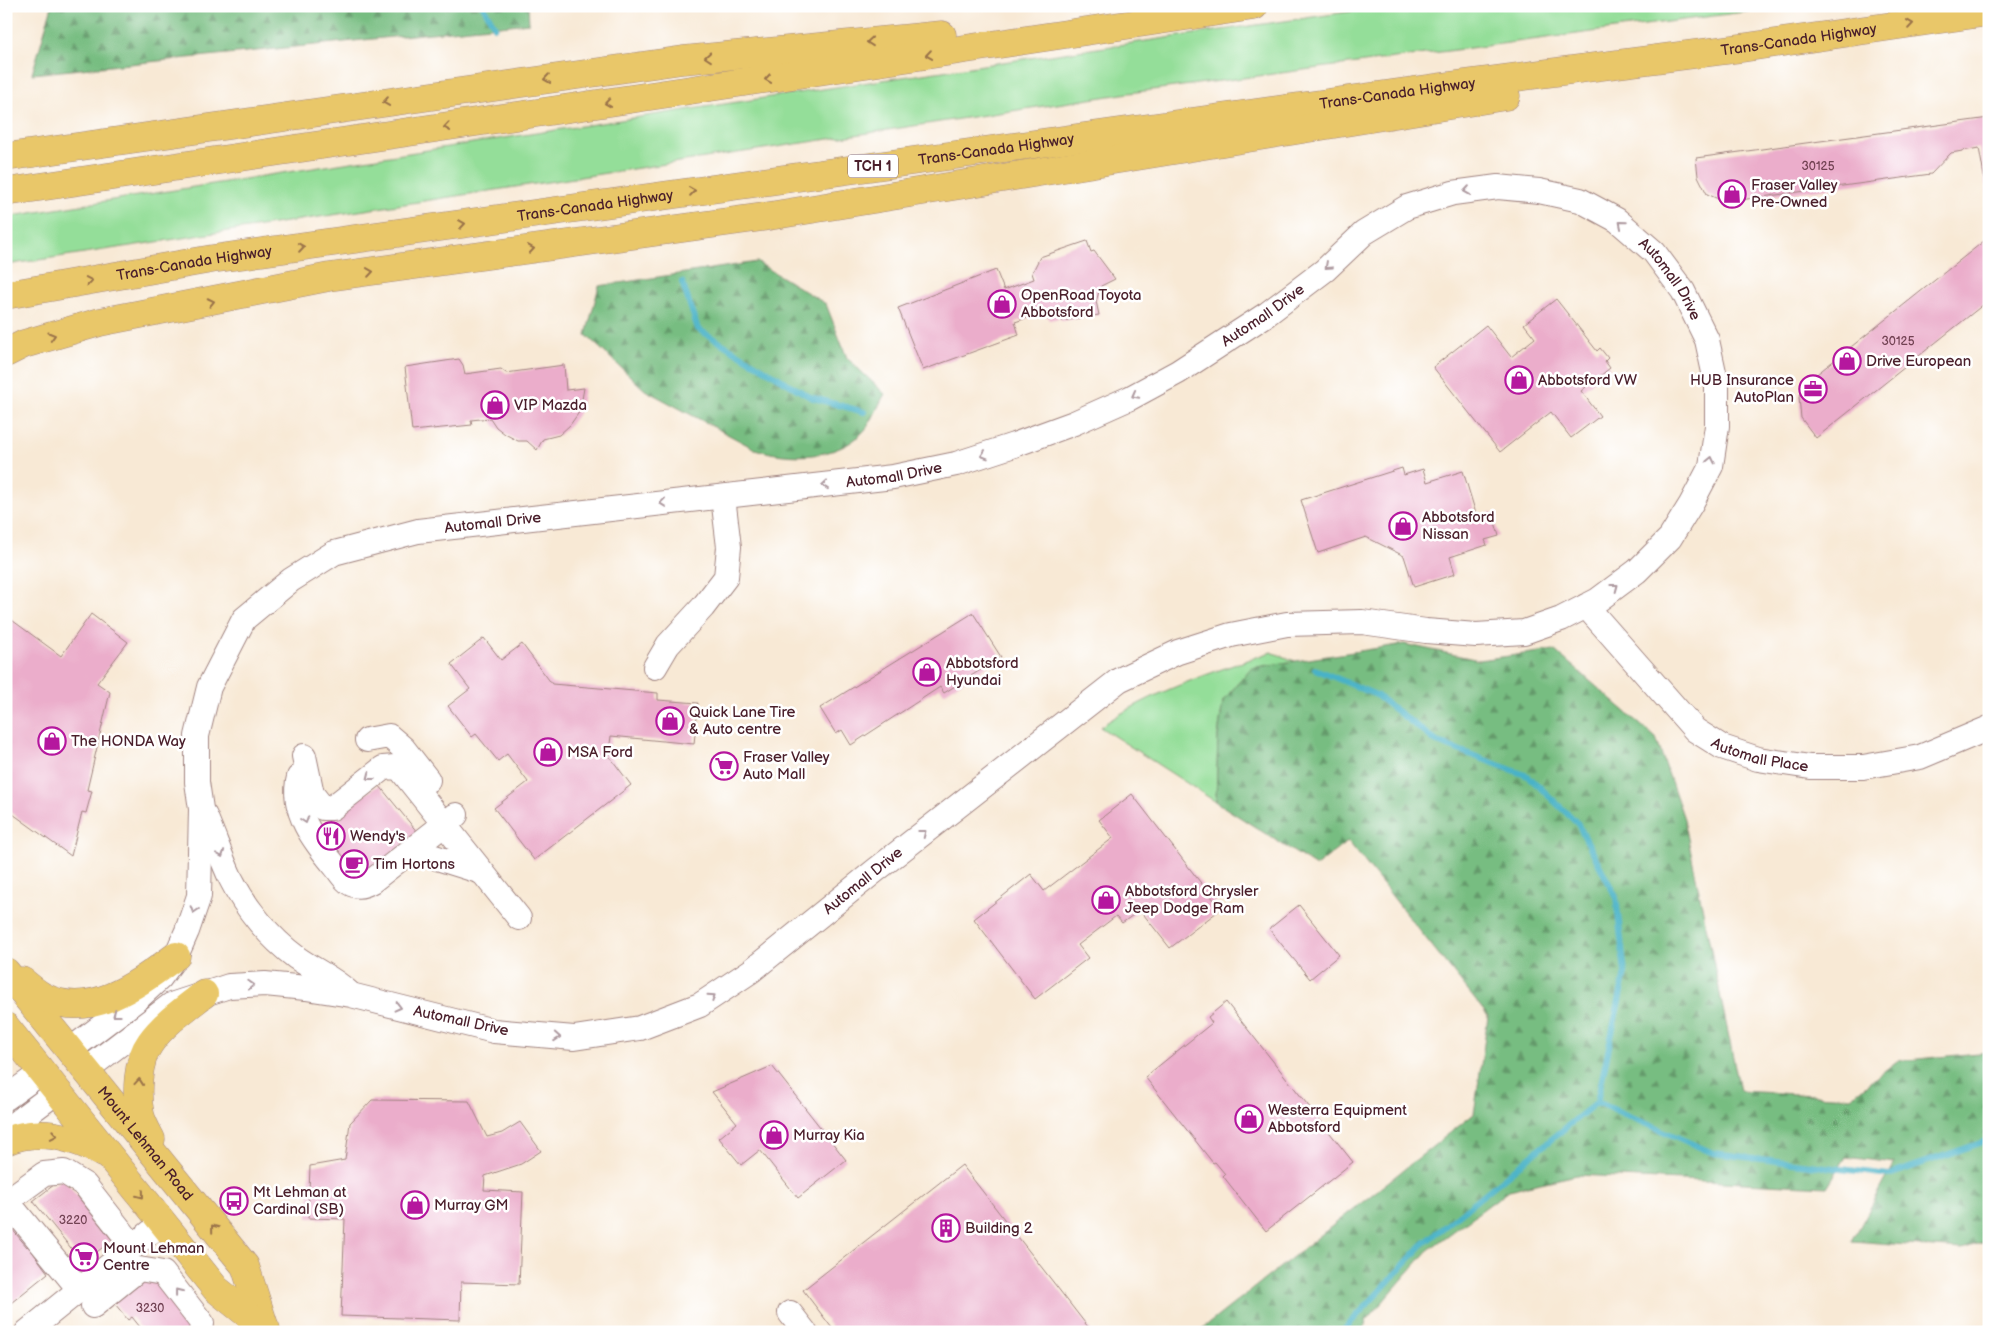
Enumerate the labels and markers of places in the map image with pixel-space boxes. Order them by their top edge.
place label: Fraser Valley Pre-Owned [1751,176,1838,212]
shop icon: Fraser Valley Pre-Owned [1717,179,1747,209]
place label: OpenRoad Toyota Abbotsford [1021,286,1141,322]
shop icon: OpenRoad Toyota Abbotsford [987,289,1017,319]
shop icon: Drive European [1832,346,1862,376]
place label: Drive European [1866,352,1971,371]
shop icon: Abbotsford VW [1504,365,1534,395]
place label: Abbotsford VW [1538,371,1637,390]
place label: HUB Insurance AutoPlan [1690,371,1794,407]
office icon: HUB Insurance AutoPlan [1798,374,1828,404]
shop icon: VIP Mazda [480,390,510,420]
place label: VIP Mazda [514,396,587,415]
place label: Abbotsford Nissan [1422,508,1495,544]
shop icon: Abbotsford Nissan [1388,511,1418,541]
place label: Abbotsford Hyundai [946,654,1019,690]
shop icon: Abbotsford Hyundai [912,657,942,687]
place label: Quick Lane Tire & Auto centre [689,703,796,739]
shop icon: Quick Lane Tire & Auto centre [655,706,685,736]
shop icon: The HONDA Way [37,726,67,756]
place label: The HONDA Way [71,732,186,751]
shop icon: MSA Ford [533,737,563,767]
place label: MSA Ford [567,743,633,762]
place label: Fraser Valley Auto Mall [743,748,830,784]
supermarket icon: Fraser Valley Auto Mall [709,751,739,781]
restaurant icon: Wendy's [316,821,346,851]
place label: Wendy's [350,827,406,846]
cafe icon: Tim Hortons [339,849,369,879]
place label: Tim Hortons [373,855,456,874]
place label: Abbotsford Chrysler Jeep Dodge Ram [1125,882,1259,918]
shop icon: Abbotsford Chrysler Jeep Dodge Ram [1091,885,1121,915]
place label: Westerra Equipment Abbotsford [1268,1101,1407,1137]
shop icon: Westerra Equipment Abbotsford [1234,1104,1264,1134]
shop icon: Murray Kia [759,1120,789,1150]
place label: Murray Kia [793,1126,865,1145]
place label: Mt Lehman at Cardinal (SB) [253,1183,347,1219]
bus stop icon: Mt Lehman at Cardinal (SB) [219,1186,249,1216]
shop icon: Murray GM [400,1190,430,1220]
place label: Murray GM [434,1196,508,1215]
building icon: Building 2 [931,1213,961,1243]
place label: Building 2 [965,1219,1033,1238]
place label: Mount Lehman Centre [103,1239,205,1275]
supermarket icon: Mount Lehman Centre [69,1242,99,1272]

